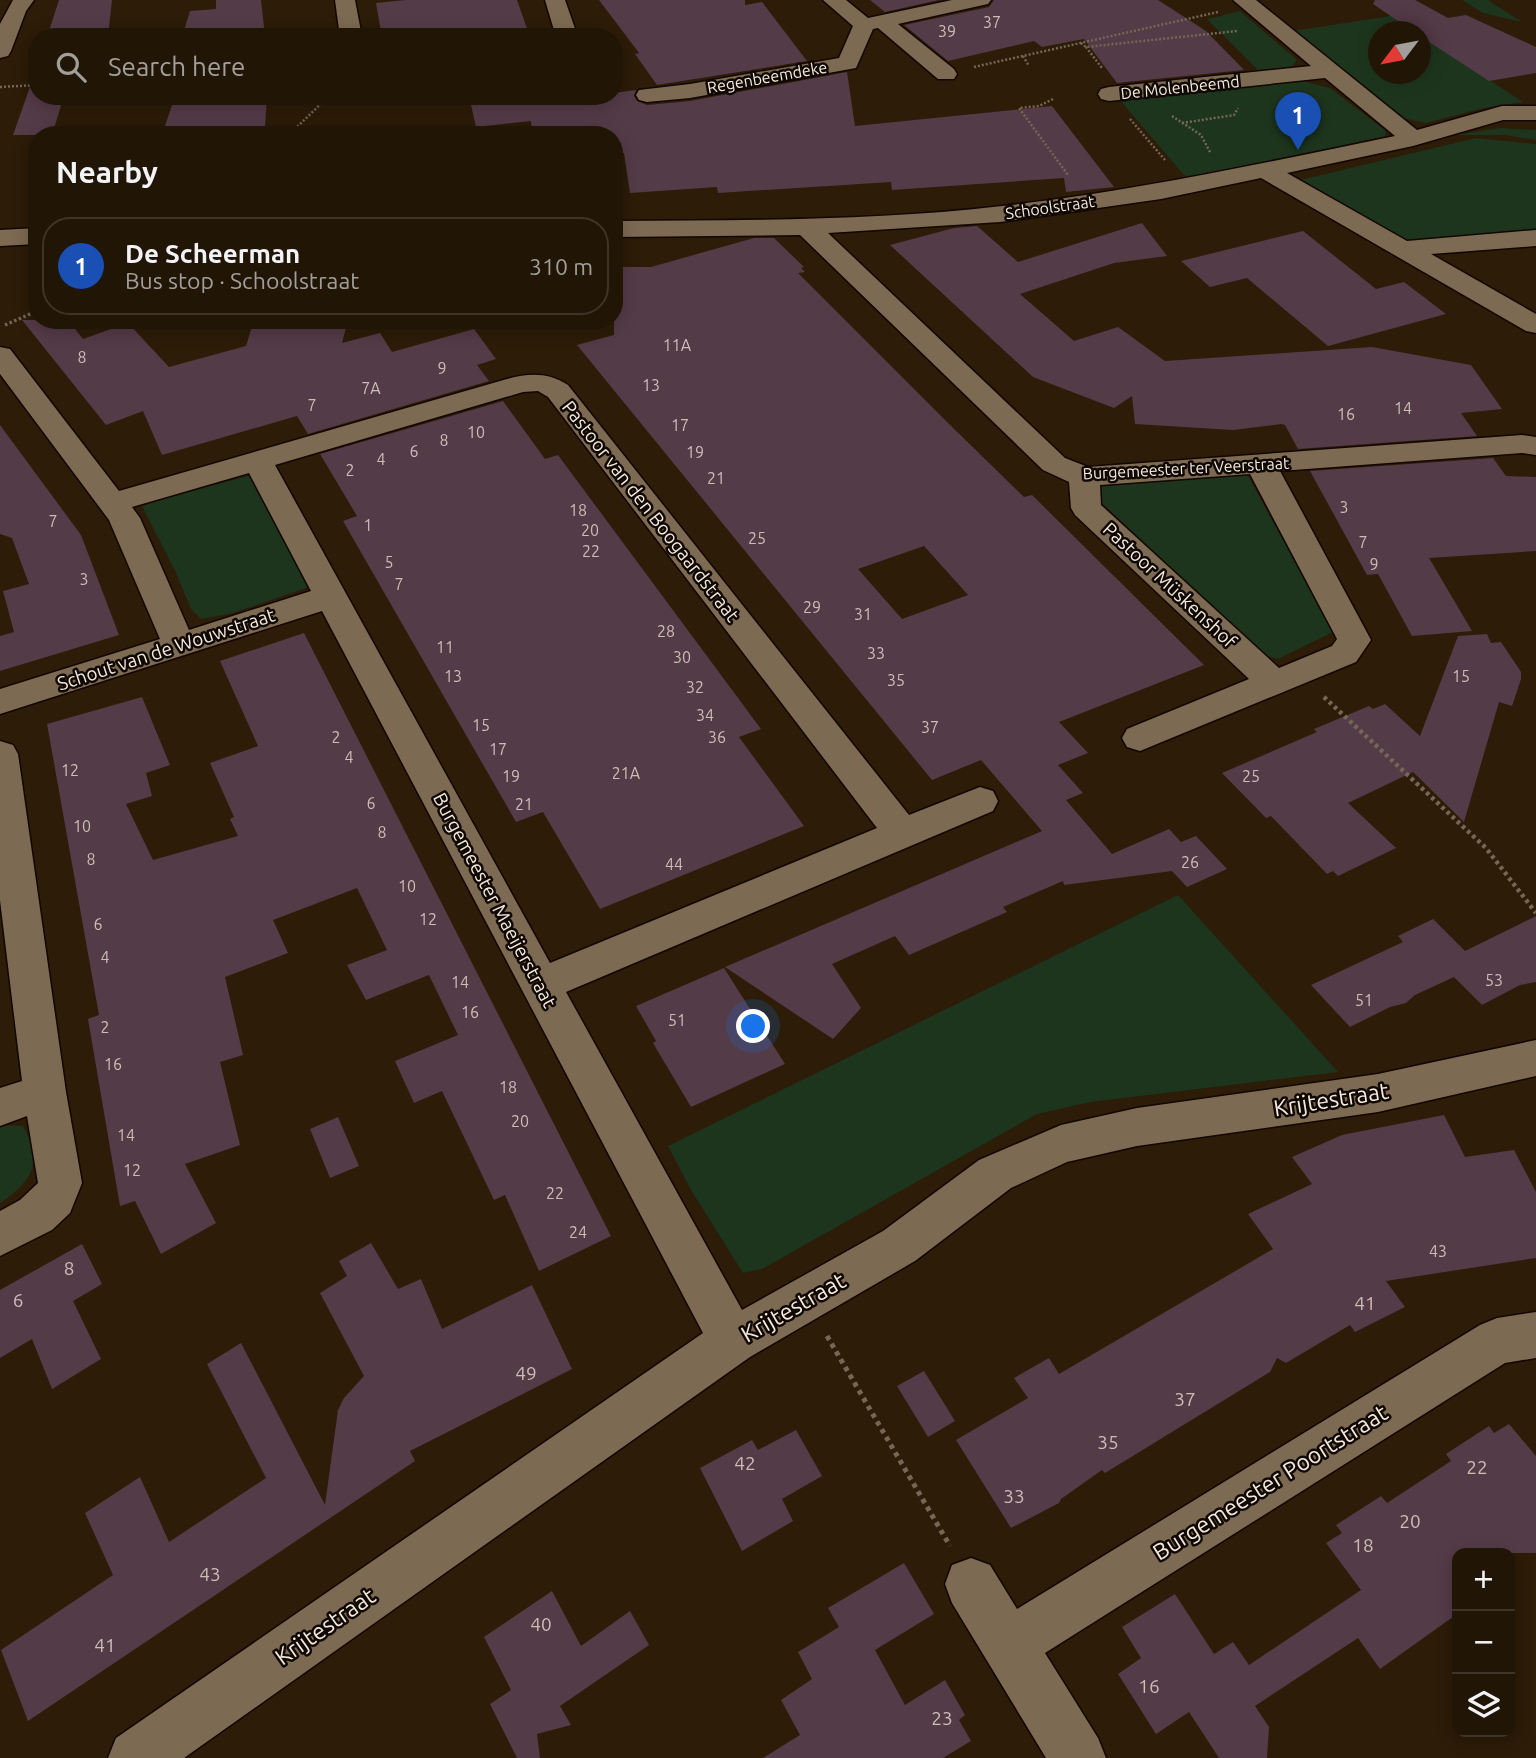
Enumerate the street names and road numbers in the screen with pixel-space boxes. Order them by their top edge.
street label: Regenbeemdeke [706,58,828,96]
street label: De Molenbeemd [1120,72,1240,102]
street label: Schoolstraat [1004,192,1096,222]
street label: Pastoor van den Boogaardstraat [558,396,744,626]
street label: Burgemeester ter Veerstraat [1082,454,1290,482]
street label: Pastoor Müskenshof [1099,518,1242,653]
street label: Schout van de Wouwstraat [54,603,278,695]
street label: Burgemeester Maeijerstraat [429,789,561,1012]
street label: Krijtestraat [1272,1078,1390,1120]
street label: Krijtestraat [737,1267,849,1347]
street label: Burgemeester Poortstraat [1148,1399,1392,1565]
street label: Krijtestraat [270,1582,380,1670]

